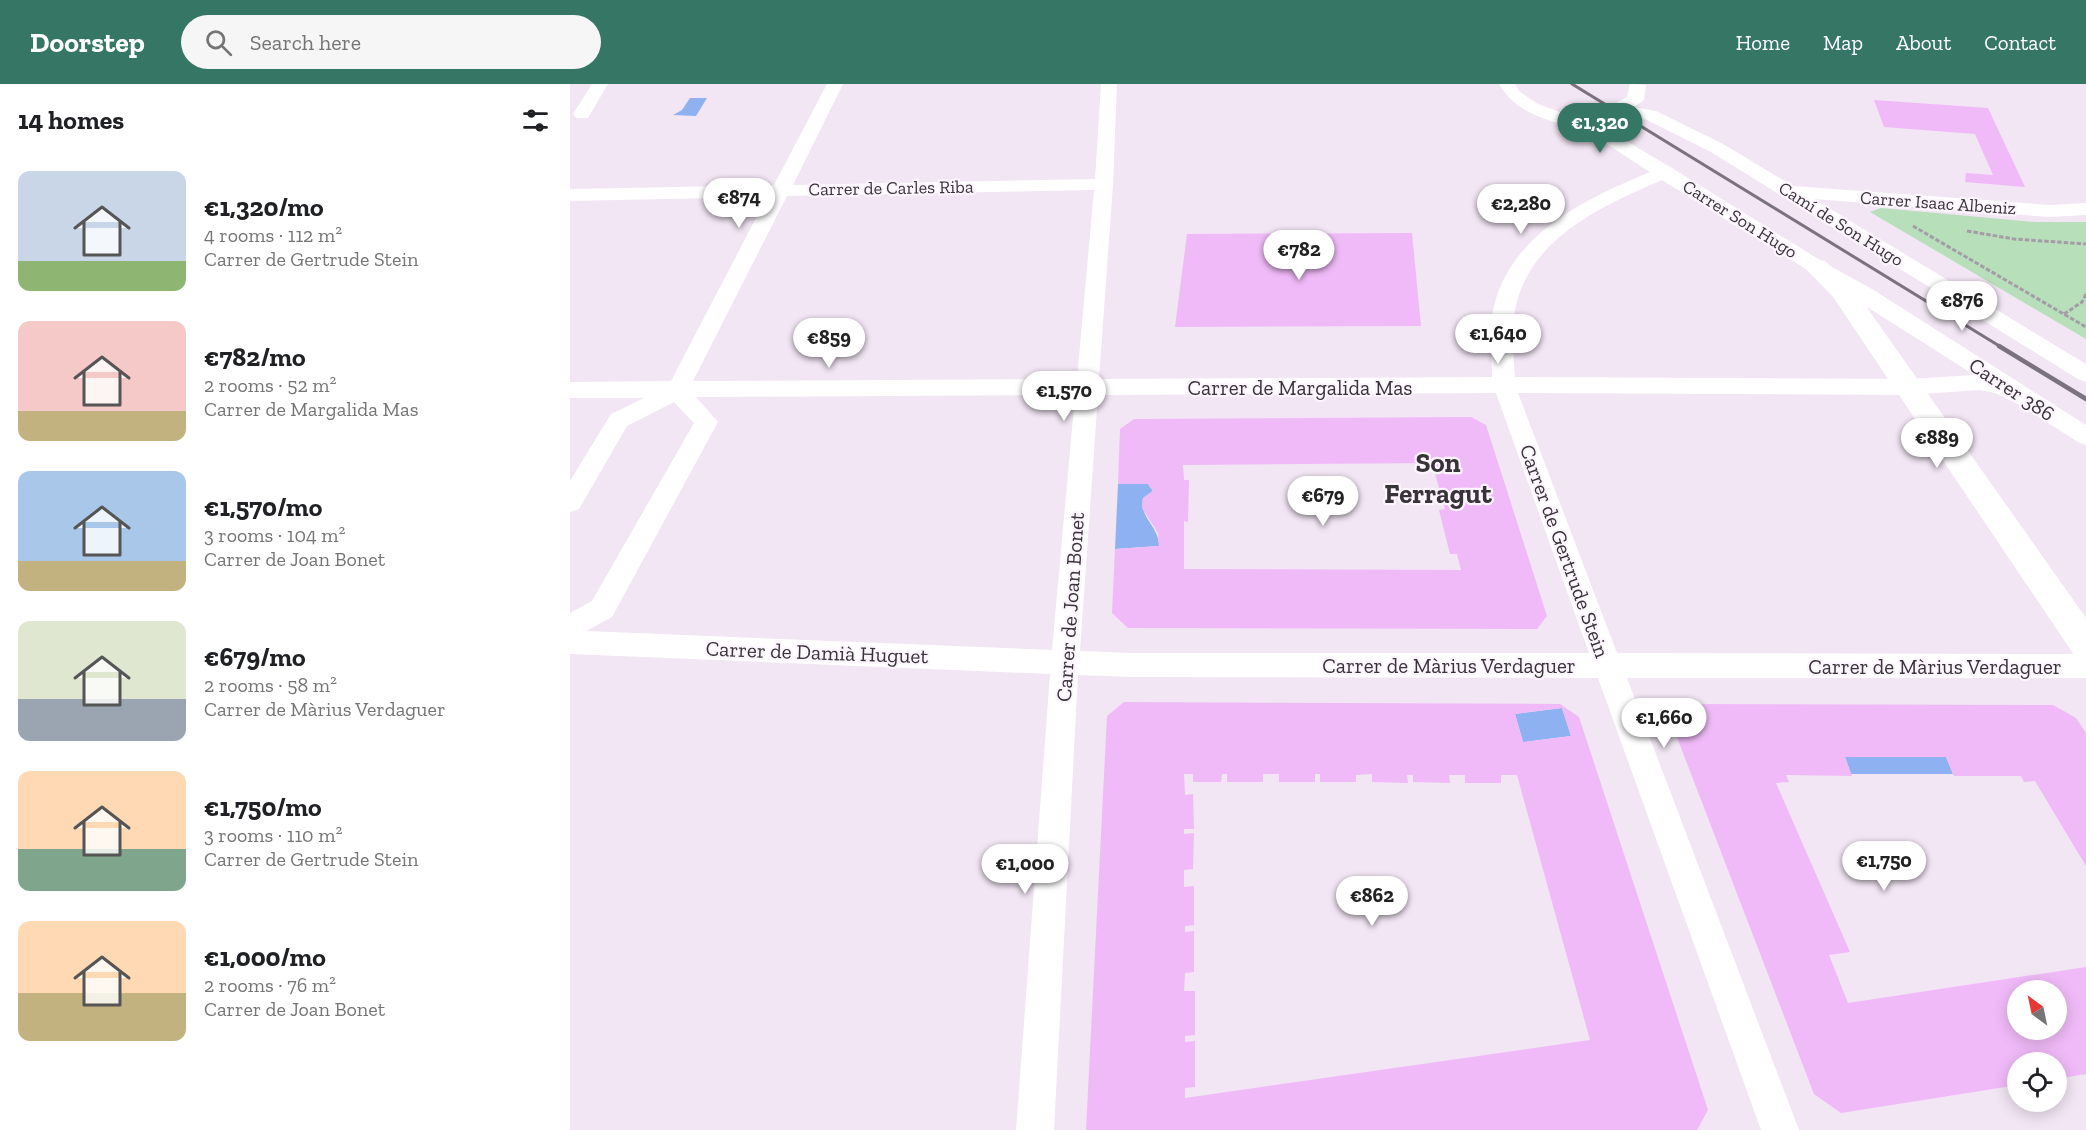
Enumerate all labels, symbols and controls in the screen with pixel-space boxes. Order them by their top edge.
search box [181,15,601,69]
text: Doorstep [30,26,145,59]
icon: search [202,26,235,59]
text: Search here [250,29,361,56]
text: Home [1736,30,1790,55]
text: Map [1823,30,1863,55]
text: About [1896,30,1951,55]
text: Contact [1984,30,2056,55]
pin: €1,320 [1551,103,1649,154]
text: 14 homes [18,104,124,136]
icon: filters [519,104,552,137]
text: €1,320 [1571,110,1629,134]
street label: Carrer Son Hugo [1679,175,1801,263]
street label: Carrer de Carles Riba [808,176,974,200]
street label: Camí de Son Hugo [1775,177,1907,271]
pin: €874 [703,178,775,229]
pin: €2,280 [1472,184,1570,235]
text: €874 [717,185,761,209]
street label: Carrer Isaac Albeniz [1859,187,2017,219]
text: €1,320/mo [204,191,324,223]
text: €2,280 [1491,191,1551,215]
icon: home [66,195,138,267]
text: 4 rooms · 112 m² [204,223,342,247]
pin: €782 [1263,230,1335,281]
text: €782 [1277,237,1321,261]
text: Carrer de Gertrude Stein [204,247,418,271]
pin: €876 [1926,281,1998,332]
text: €876 [1940,288,1984,312]
pin: €1,640 [1449,314,1547,365]
pin: €859 [793,318,865,369]
text: €1,640 [1469,321,1527,345]
text: €859 [807,325,851,349]
text: €782/mo [204,341,306,373]
icon: home [66,345,138,417]
street label: Carrer 386 [1964,352,2060,426]
pin: €1,570 [1015,371,1113,422]
text: 2 rooms · 52 m² [204,373,337,397]
street label: Carrer de Margalida Mas [1187,375,1413,400]
text: €1,570 [1036,378,1092,402]
text: Carrer de Margalida Mas [204,397,418,421]
pin: €889 [1901,418,1973,469]
text: €889 [1915,425,1959,449]
street label: Carrer de Gertrude Stein [1515,441,1615,661]
district label: Son Ferragut [1384,447,1492,510]
pin: €679 [1287,476,1359,527]
text: €679 [1301,483,1345,507]
text: €1,570/mo [204,491,322,523]
icon: home [66,495,138,567]
street label: Carrer de Joan Bonet [1051,511,1089,703]
text: 3 rooms · 104 m² [204,523,345,547]
text: Carrer de Joan Bonet [204,547,385,571]
street label: Carrer de Damià Huguet [705,636,929,668]
text: €679/mo [204,641,306,673]
icon: home [66,645,138,717]
street label: Carrer de Màrius Verdaguer [1322,653,1576,678]
street label: Carrer de Màrius Verdaguer [1808,654,2062,679]
text: 2 rooms · 58 m² [204,673,337,697]
text: Carrer de Màrius Verdaguer [204,697,445,721]
pin: €1,660 [1615,698,1713,749]
text: €1,660 [1635,705,1693,729]
text: €1,750/mo [204,791,322,823]
icon: home [66,795,138,867]
text: 3 rooms · 110 m² [204,823,342,847]
pin: €1,750 [1835,841,1933,892]
pin: €1,000 [976,844,1074,895]
text: Carrer de Gertrude Stein [204,847,418,871]
text: €1,750 [1856,848,1912,872]
text: €1,000 [996,851,1054,875]
pin: €862 [1336,876,1408,927]
text: €862 [1350,883,1394,907]
text: €1,000/mo [204,941,326,973]
icon: home [66,945,138,1017]
text: 2 rooms · 76 m² [204,973,336,997]
north arrow [2007,980,2067,1040]
map controls [2007,980,2067,1112]
text: Carrer de Joan Bonet [204,997,385,1021]
button: locate [2007,1052,2067,1112]

